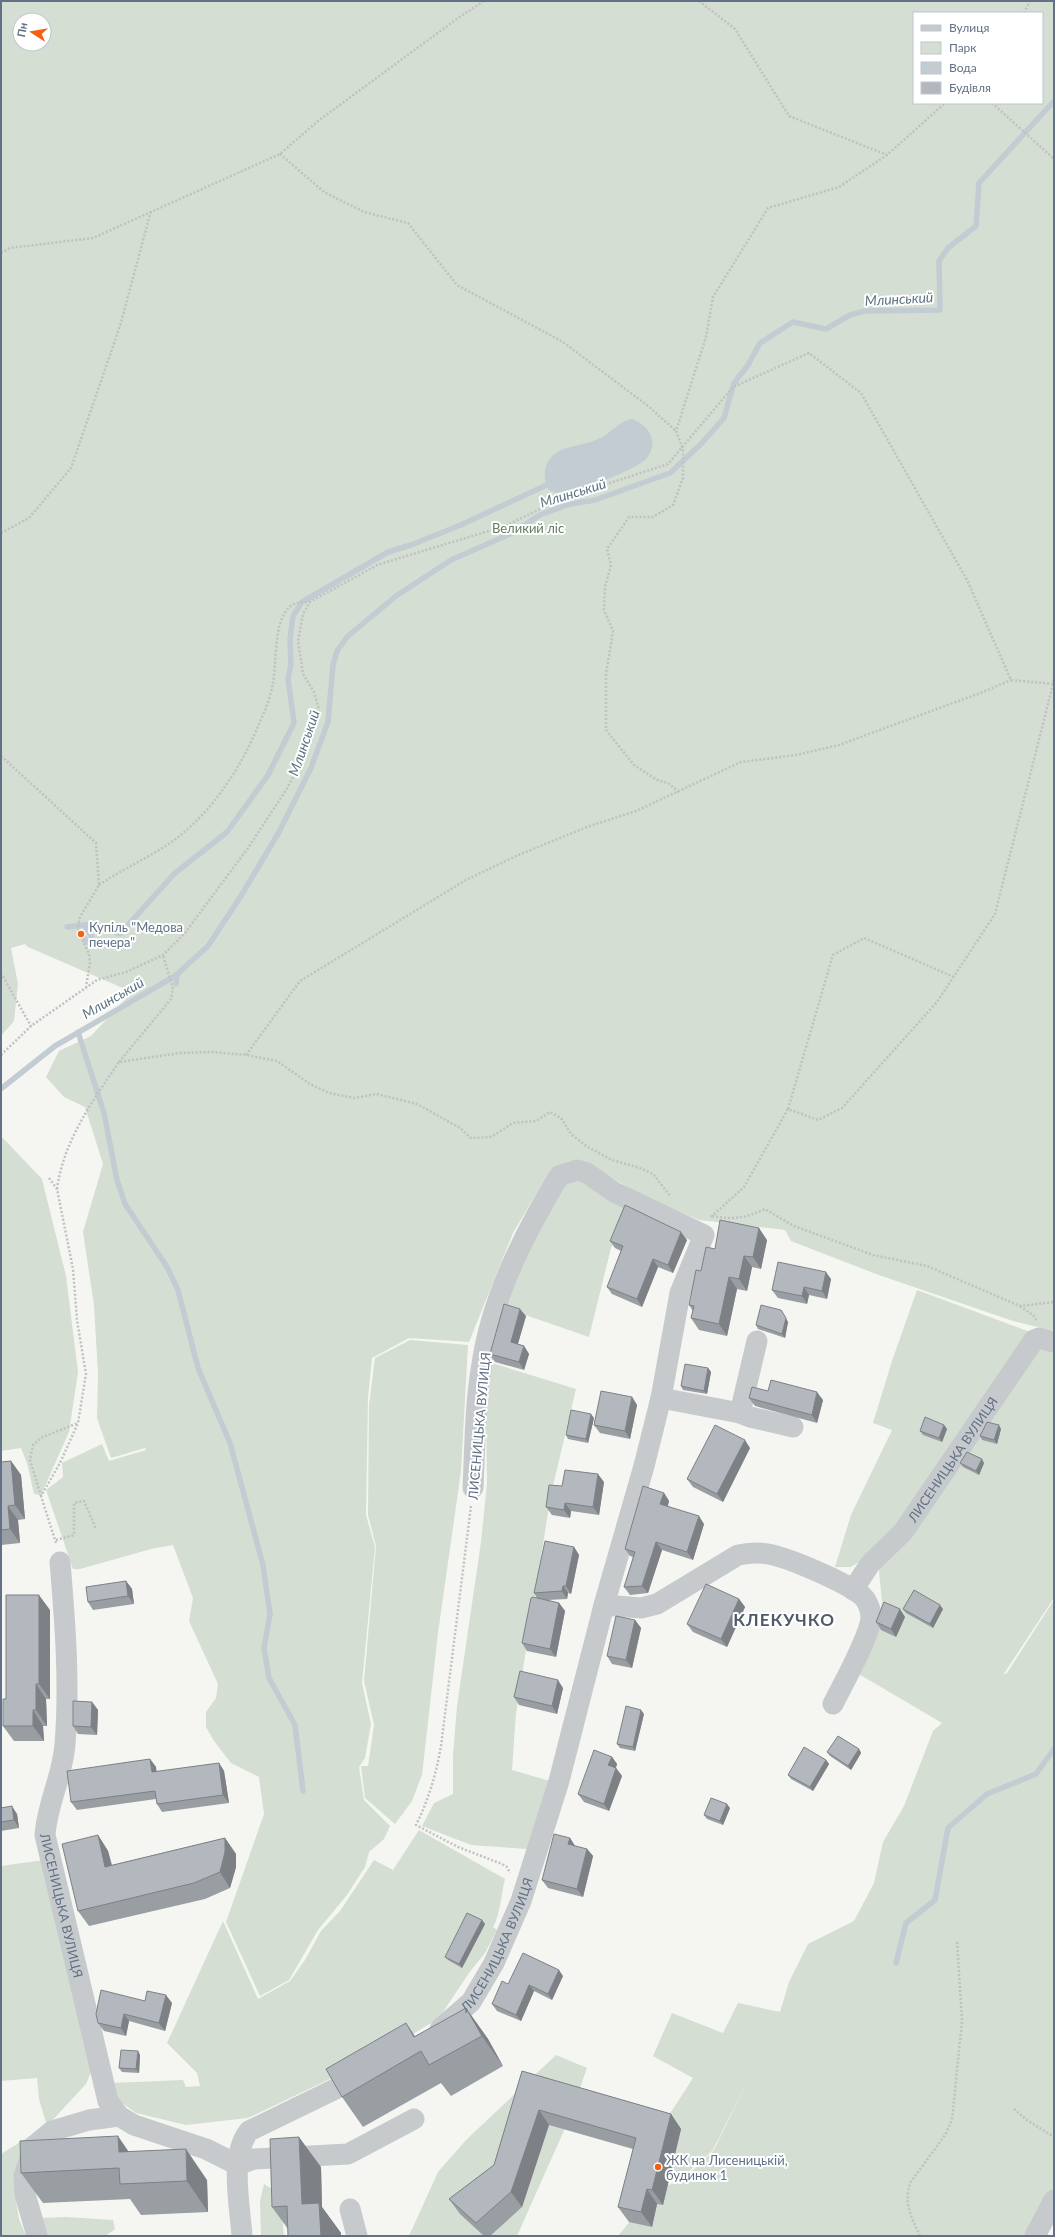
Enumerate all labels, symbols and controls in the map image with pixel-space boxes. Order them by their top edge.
north arrow [12,12,52,52]
legend [913,12,1043,104]
text: Вулиця [949,20,989,35]
text: Пн [14,21,30,38]
text: Парк [949,40,977,55]
text: Вода [949,60,977,75]
text: Будівля [949,80,991,95]
water label: Млинський [864,288,934,309]
water label: Млинський [538,474,608,511]
park label: Великий ліс [492,520,564,536]
water label: Млинський [284,708,323,778]
place label: Купіль "Медова печера" [89,919,183,950]
marker: Купіль "Медова печера" [76,929,86,939]
water label: Млинський [79,973,147,1022]
street label: ЛИСЕНИЦЬКА ВУЛИЦЯ [464,1352,493,1501]
street label: ЛИСЕНИЦЬКА ВУЛИЦЯ [904,1394,1001,1526]
district label: КЛЕКУЧКО [733,1609,835,1630]
street label: ЛИСЕНИЦЬКА ВУЛИЦЯ [37,1831,87,1979]
street label: ЛИСЕНИЦЬКА ВУЛИЦЯ [457,1876,536,2016]
place label: ЖК на Лисеницькій, будинок 1 [666,2152,788,2183]
marker: ЖК на Лисеницькій, будинок 1 [653,2162,663,2172]

